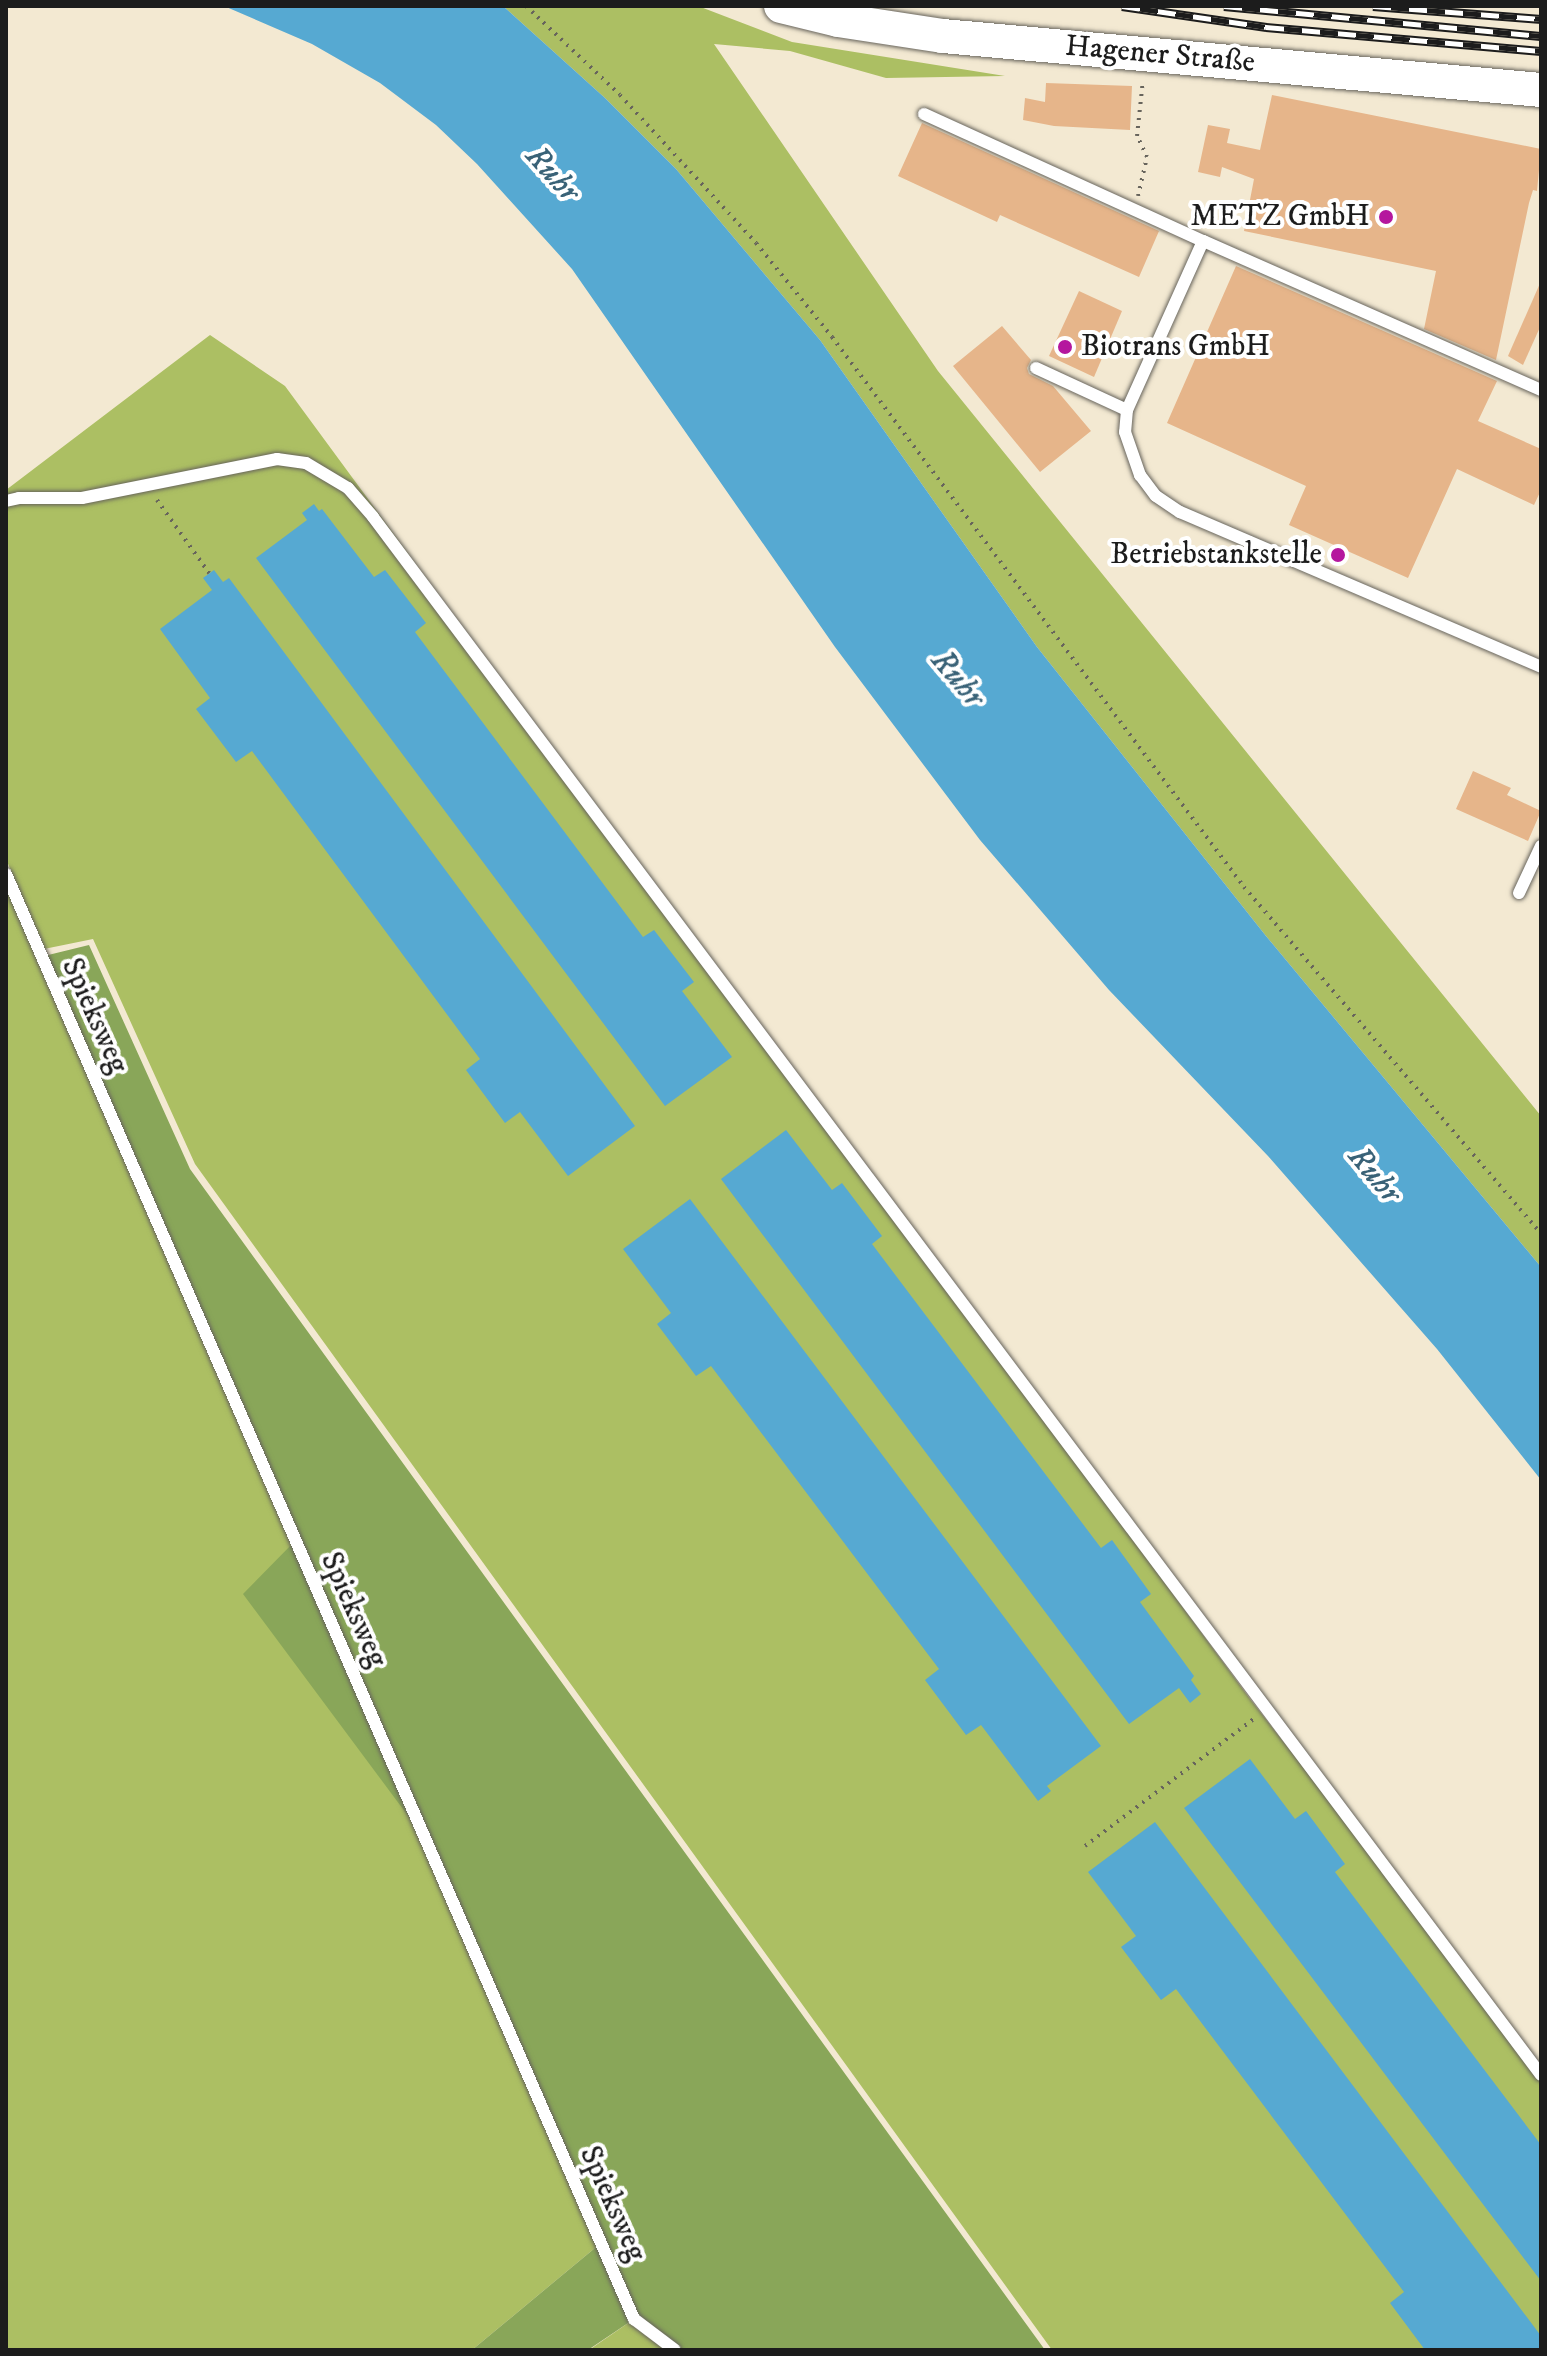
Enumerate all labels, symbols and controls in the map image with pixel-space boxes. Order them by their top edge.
street label: Hagener Straße [1064,29,1256,81]
water label: Ruhr [517,138,587,210]
place label: METZ GmbH [1191,199,1370,235]
marker: METZ GmbH [1377,208,1395,226]
place label: Biotrans GmbH [1081,329,1270,365]
marker: Biotrans GmbH [1056,338,1074,356]
place label: Betriebstankstelle [1110,537,1322,573]
marker: Betriebstankstelle [1329,546,1347,564]
water label: Ruhr [922,643,992,715]
street label: Spieksweg [53,953,135,1079]
water label: Ruhr [1339,1139,1409,1211]
street label: Spieksweg [312,1547,394,1673]
street label: Spieksweg [571,2141,653,2267]

